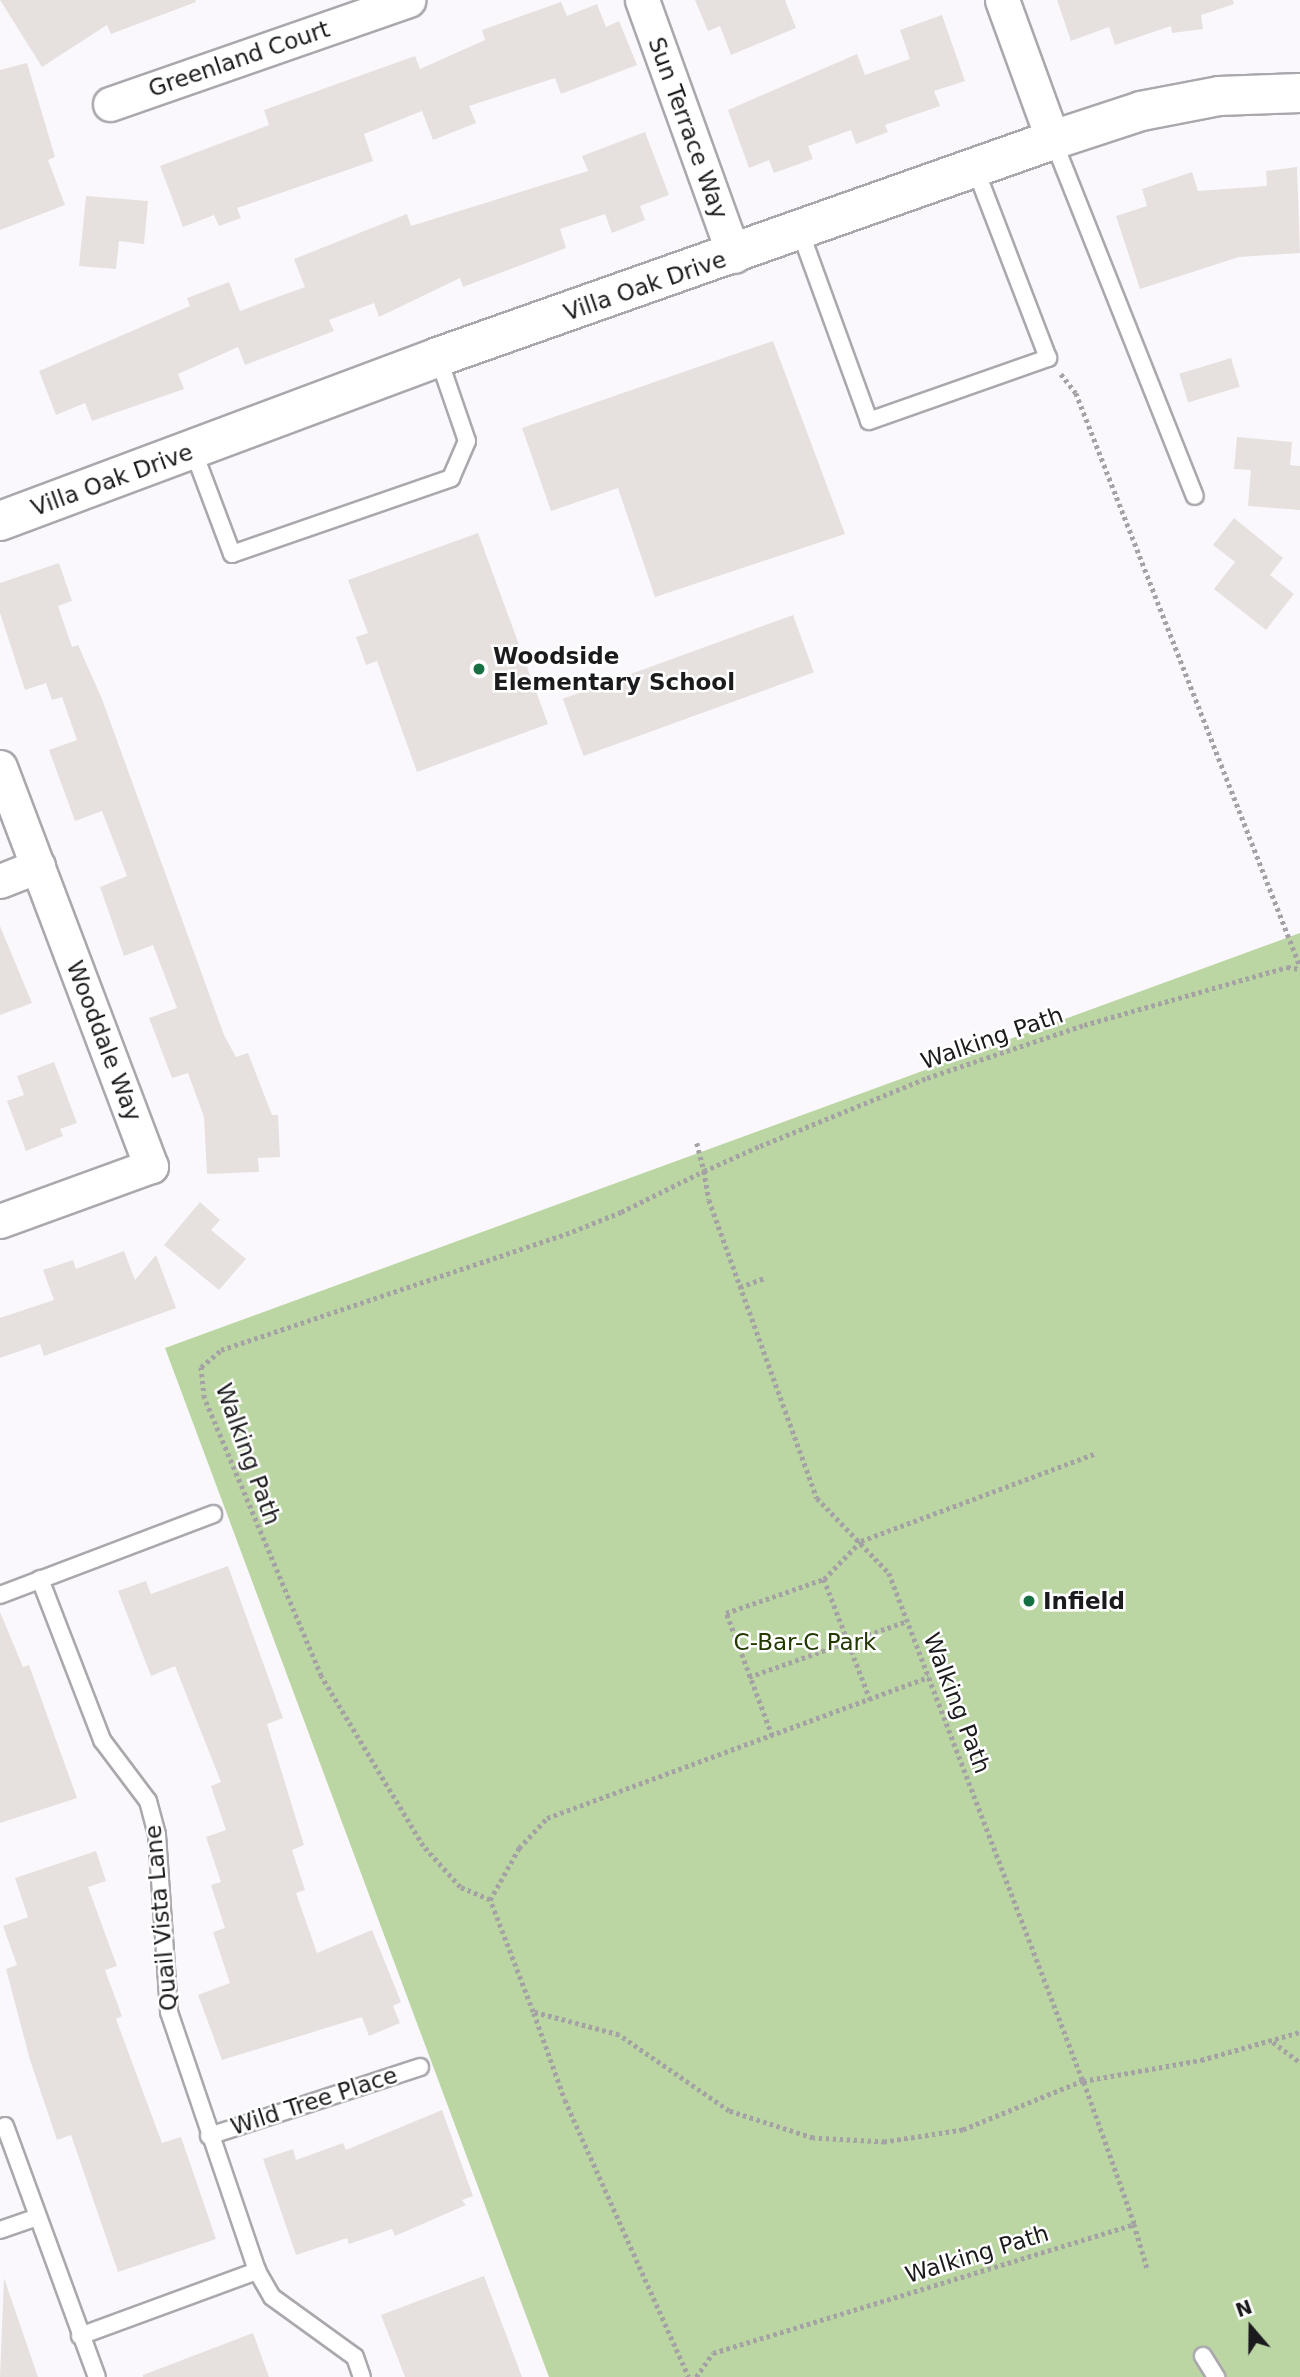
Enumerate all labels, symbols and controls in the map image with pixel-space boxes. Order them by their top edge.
street label: Greenland Court [145,15,333,103]
street label: Sun Terrace Way [642,34,734,222]
street label: Villa Oak Drive [560,245,730,327]
street label: Villa Oak Drive [27,438,197,522]
place label: Woodside Elementary School [493,642,735,696]
marker: Woodside Elementary School [471,661,487,677]
street label: Wooddale Way [61,957,147,1125]
street label: Walking Path [917,1001,1067,1075]
street label: Walking Path [210,1380,286,1528]
place label: Infield [1043,1587,1125,1615]
marker: Infield [1021,1593,1037,1609]
park label: C-Bar-C Park [734,1628,876,1656]
street label: Walking Path [918,1629,996,1777]
street label: Quail Vista Lane [139,1824,183,2012]
street label: Wild Tree Place [227,2061,401,2141]
street label: Walking Path [902,2219,1052,2289]
north arrow [1216,2293,1286,2363]
text: N [1233,2295,1255,2321]

